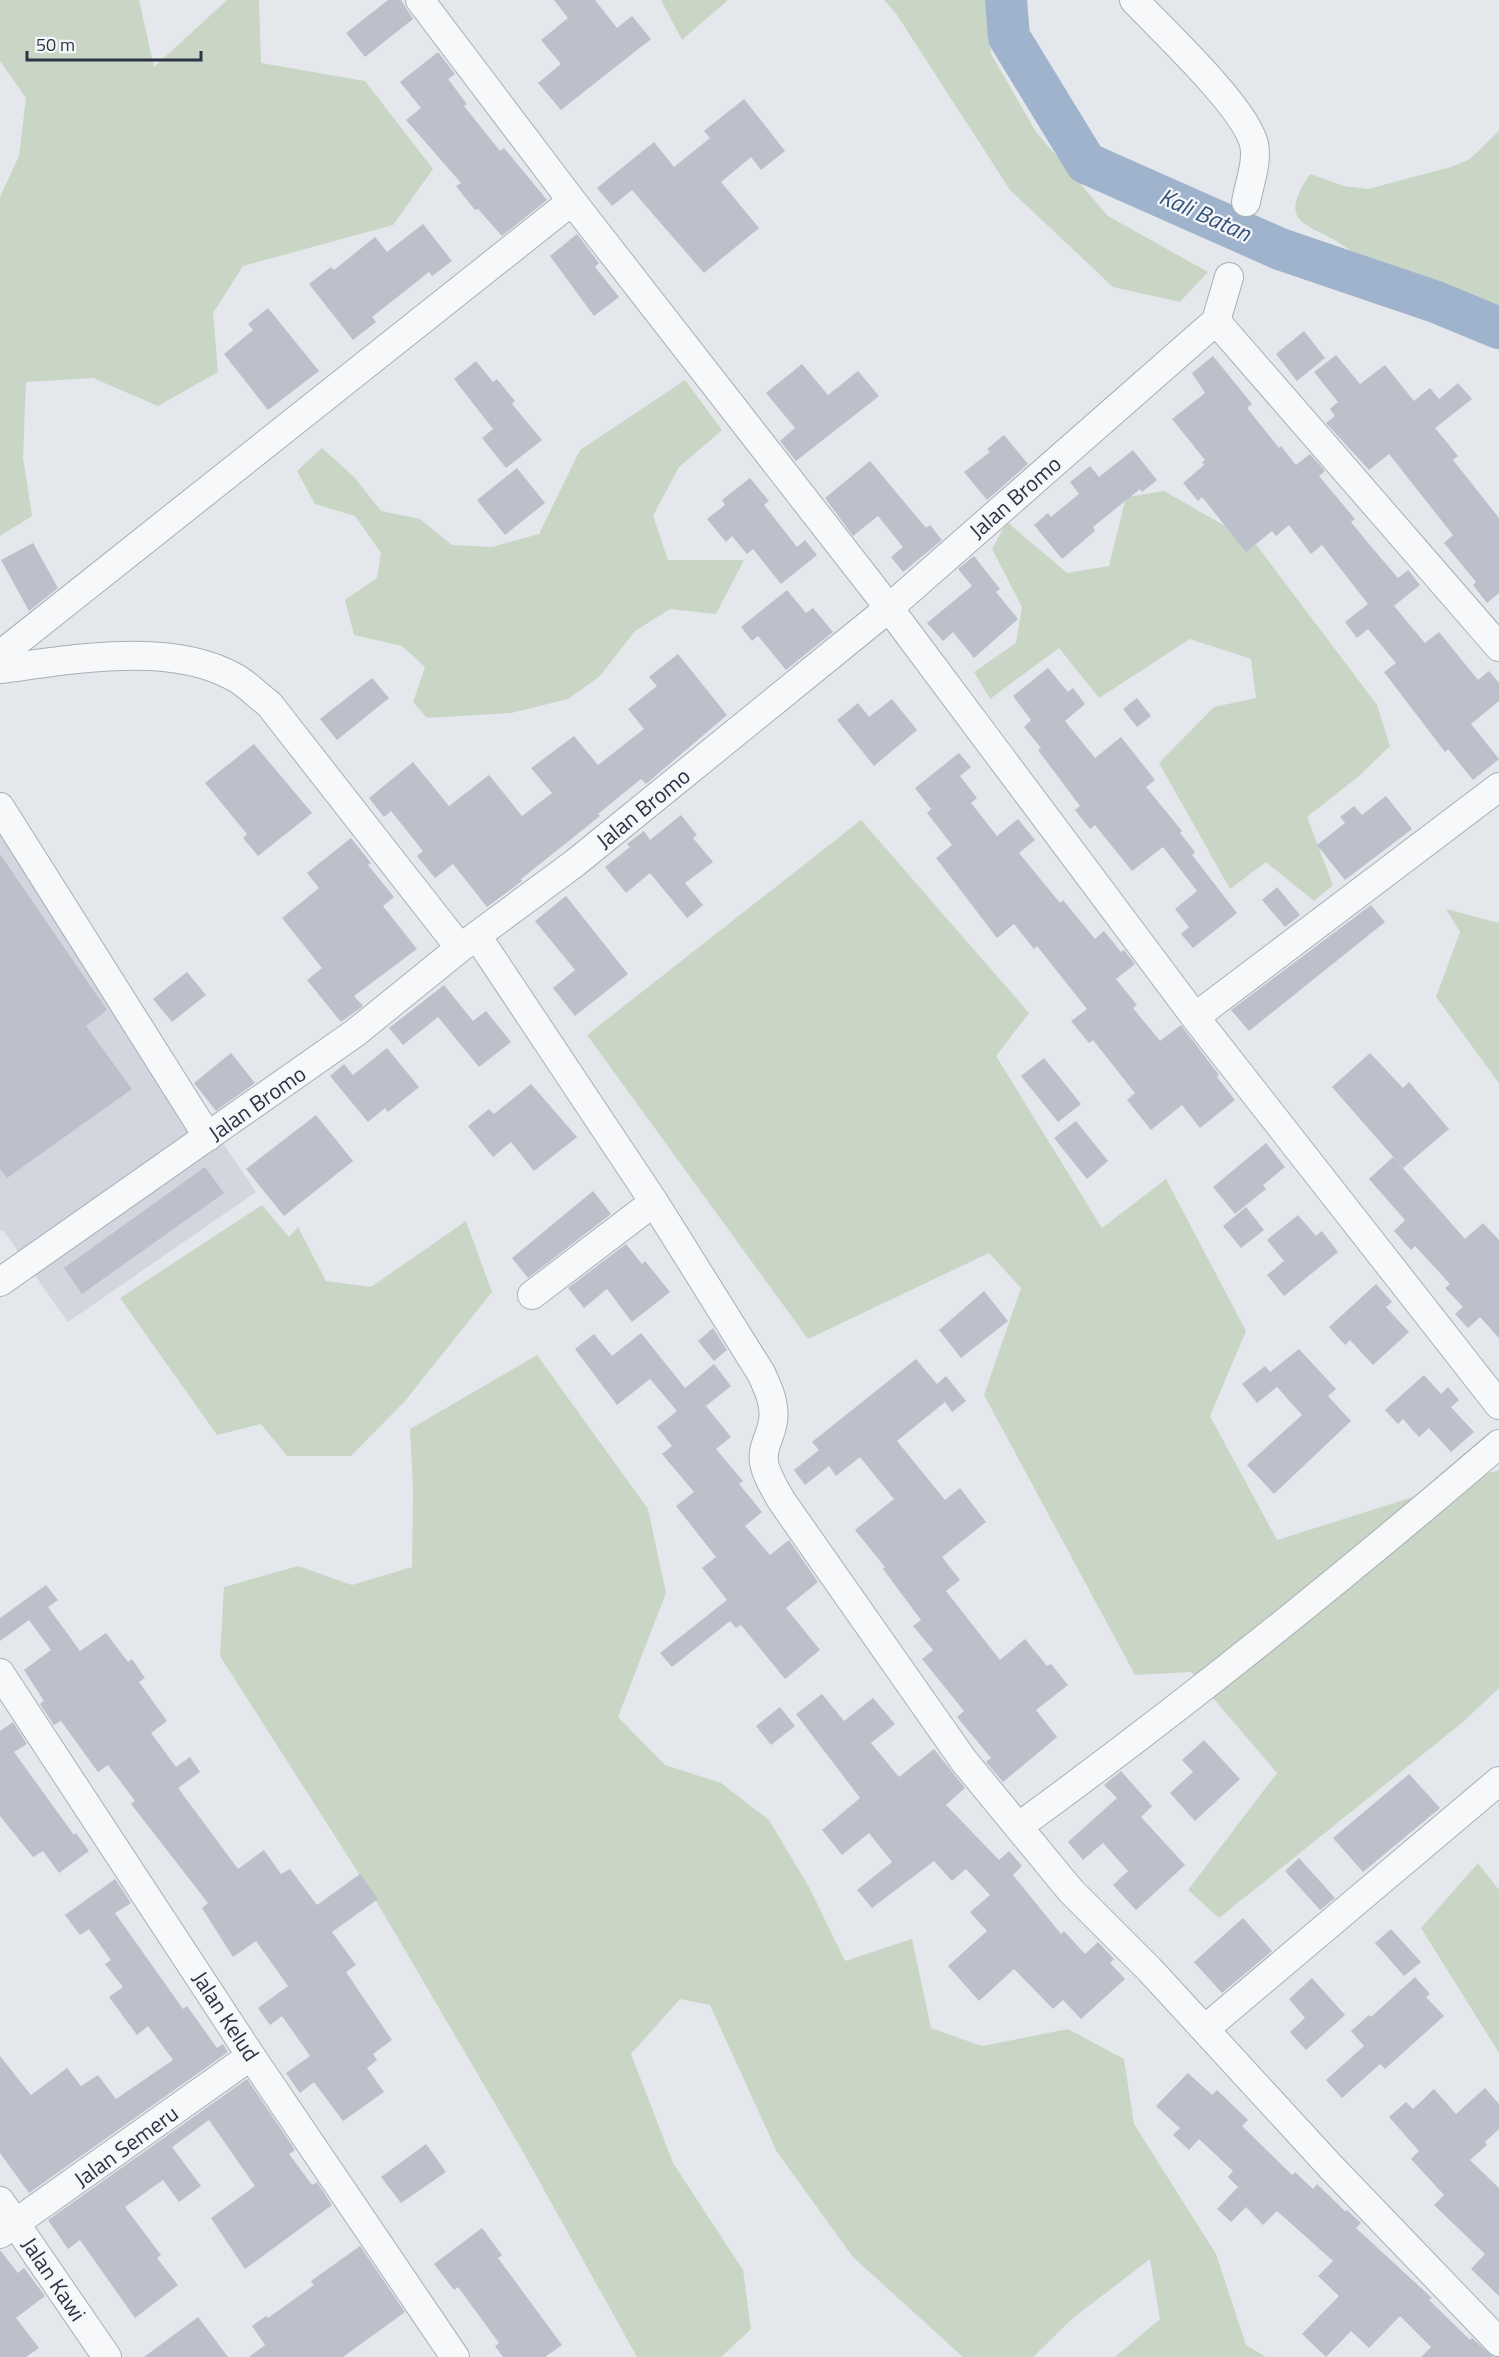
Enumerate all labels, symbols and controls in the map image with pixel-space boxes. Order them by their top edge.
scale bar [27,24,201,62]
text: 50 m [36,31,75,58]
water label: Kali Batan [1154,178,1258,251]
street label: Jalan Bromo [961,447,1069,547]
street label: Jalan Bromo [589,759,697,857]
street label: Jalan Bromo [201,1057,313,1149]
street label: Jalan Kelud [184,1964,268,2068]
street label: Jalan Semeru [67,2096,185,2196]
street label: Jalan Kawi [13,2230,95,2328]

